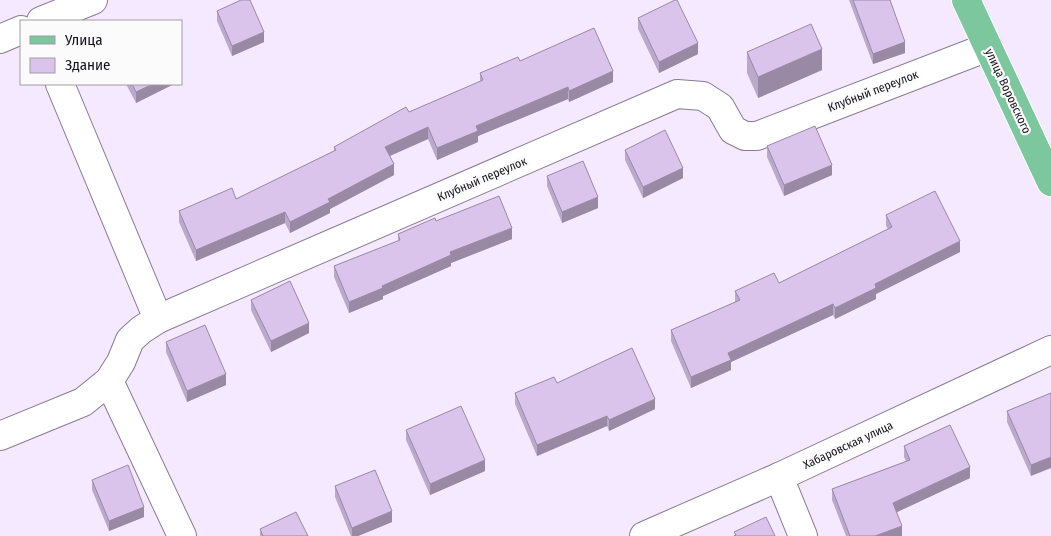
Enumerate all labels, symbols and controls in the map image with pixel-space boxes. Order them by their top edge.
legend [20,20,182,85]
text: Улица [64,31,103,49]
street label: улица Воровского [982,46,1034,136]
text: Здание [65,56,111,74]
street label: Клубный переулок [826,67,921,115]
street label: Клубный переулок [435,154,529,204]
street label: Хабаровская улица [801,418,895,472]

